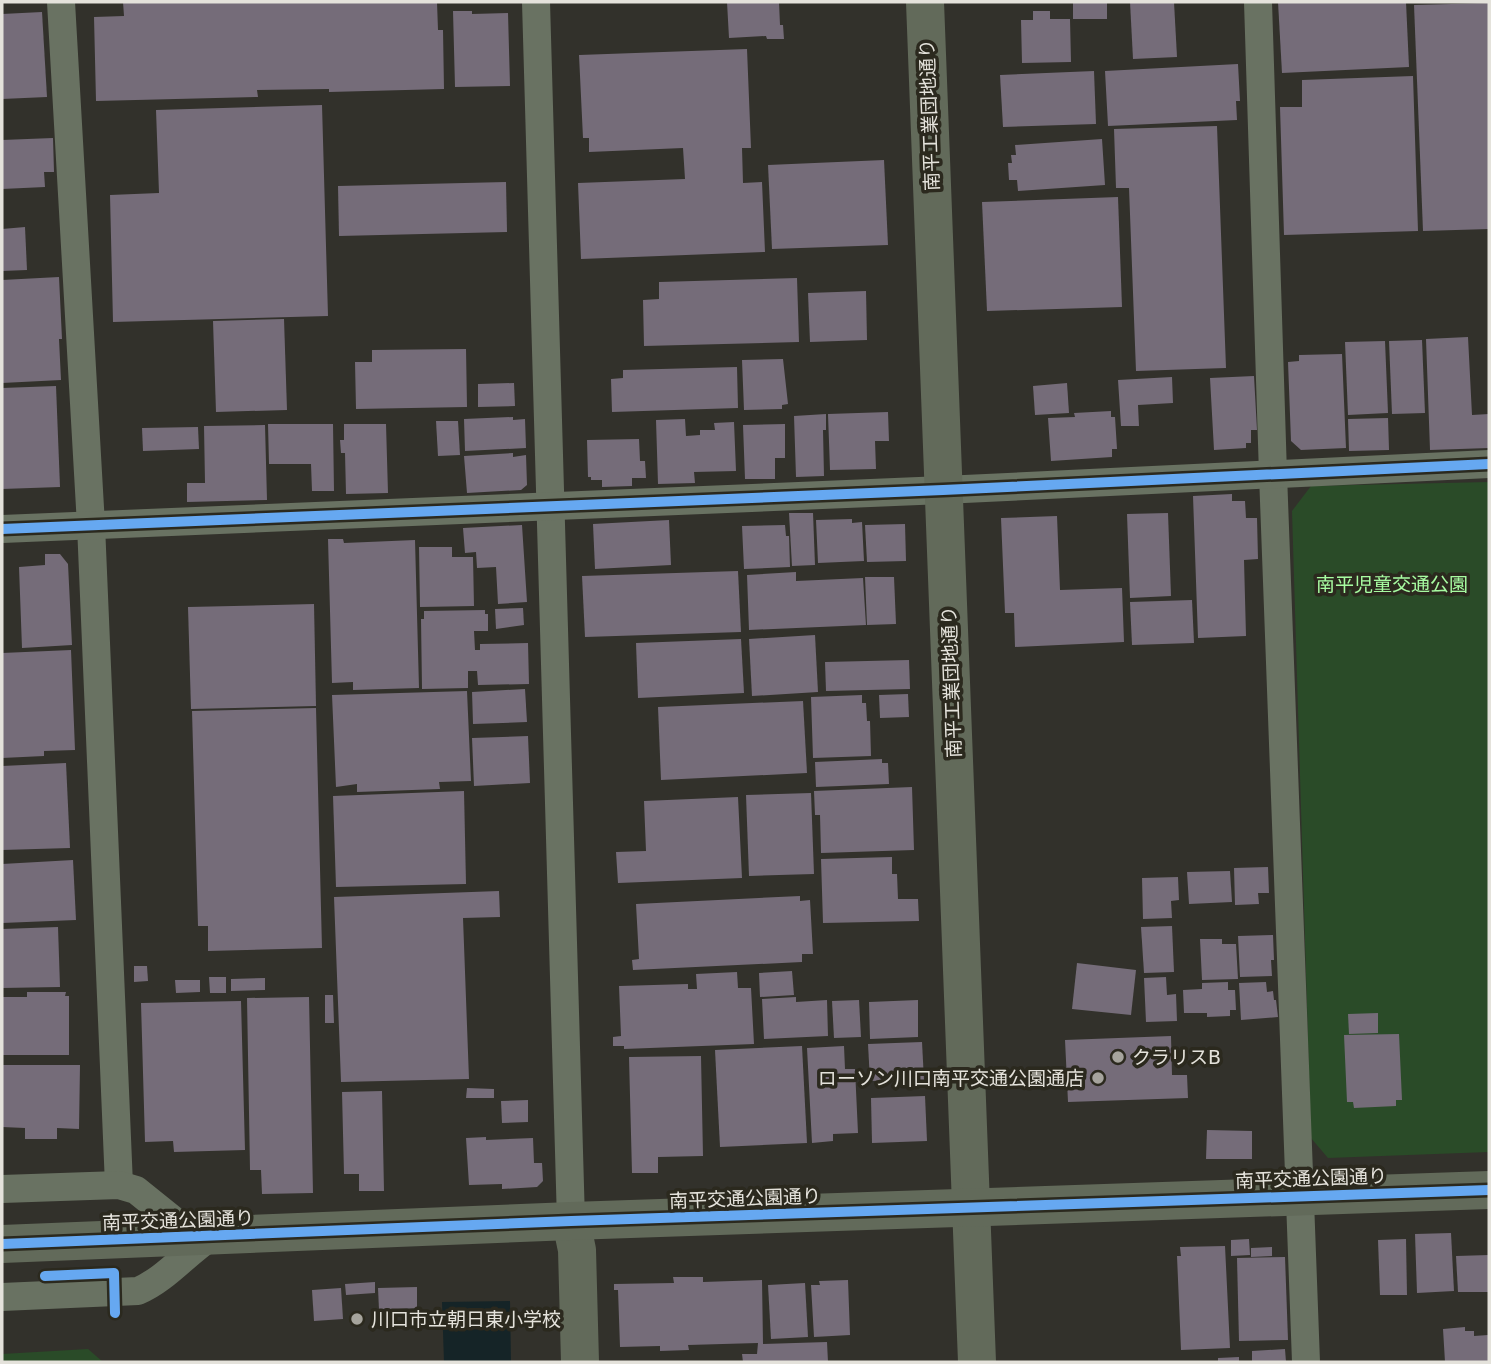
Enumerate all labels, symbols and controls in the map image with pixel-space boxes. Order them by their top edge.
street label: 南平工業団地通り [915,39,943,191]
park label: 南平児童交通公園 [1316,573,1468,595]
street label: 南平工業団地通り [937,606,965,758]
place label: クラリスB [1132,1046,1221,1068]
marker: クラリスB [1110,1049,1126,1065]
place label: ローソン川口南平交通公園通店 [818,1067,1084,1089]
marker: ローソン川口南平交通公園通店 [1090,1070,1106,1086]
street label: 南平交通公園通り [1235,1164,1387,1192]
street label: 南平交通公園通り [669,1184,821,1212]
street label: 南平交通公園通り [102,1206,254,1234]
place label: 川口市立朝日東小学校 [371,1308,561,1330]
marker: 川口市立朝日東小学校 [349,1311,365,1327]

